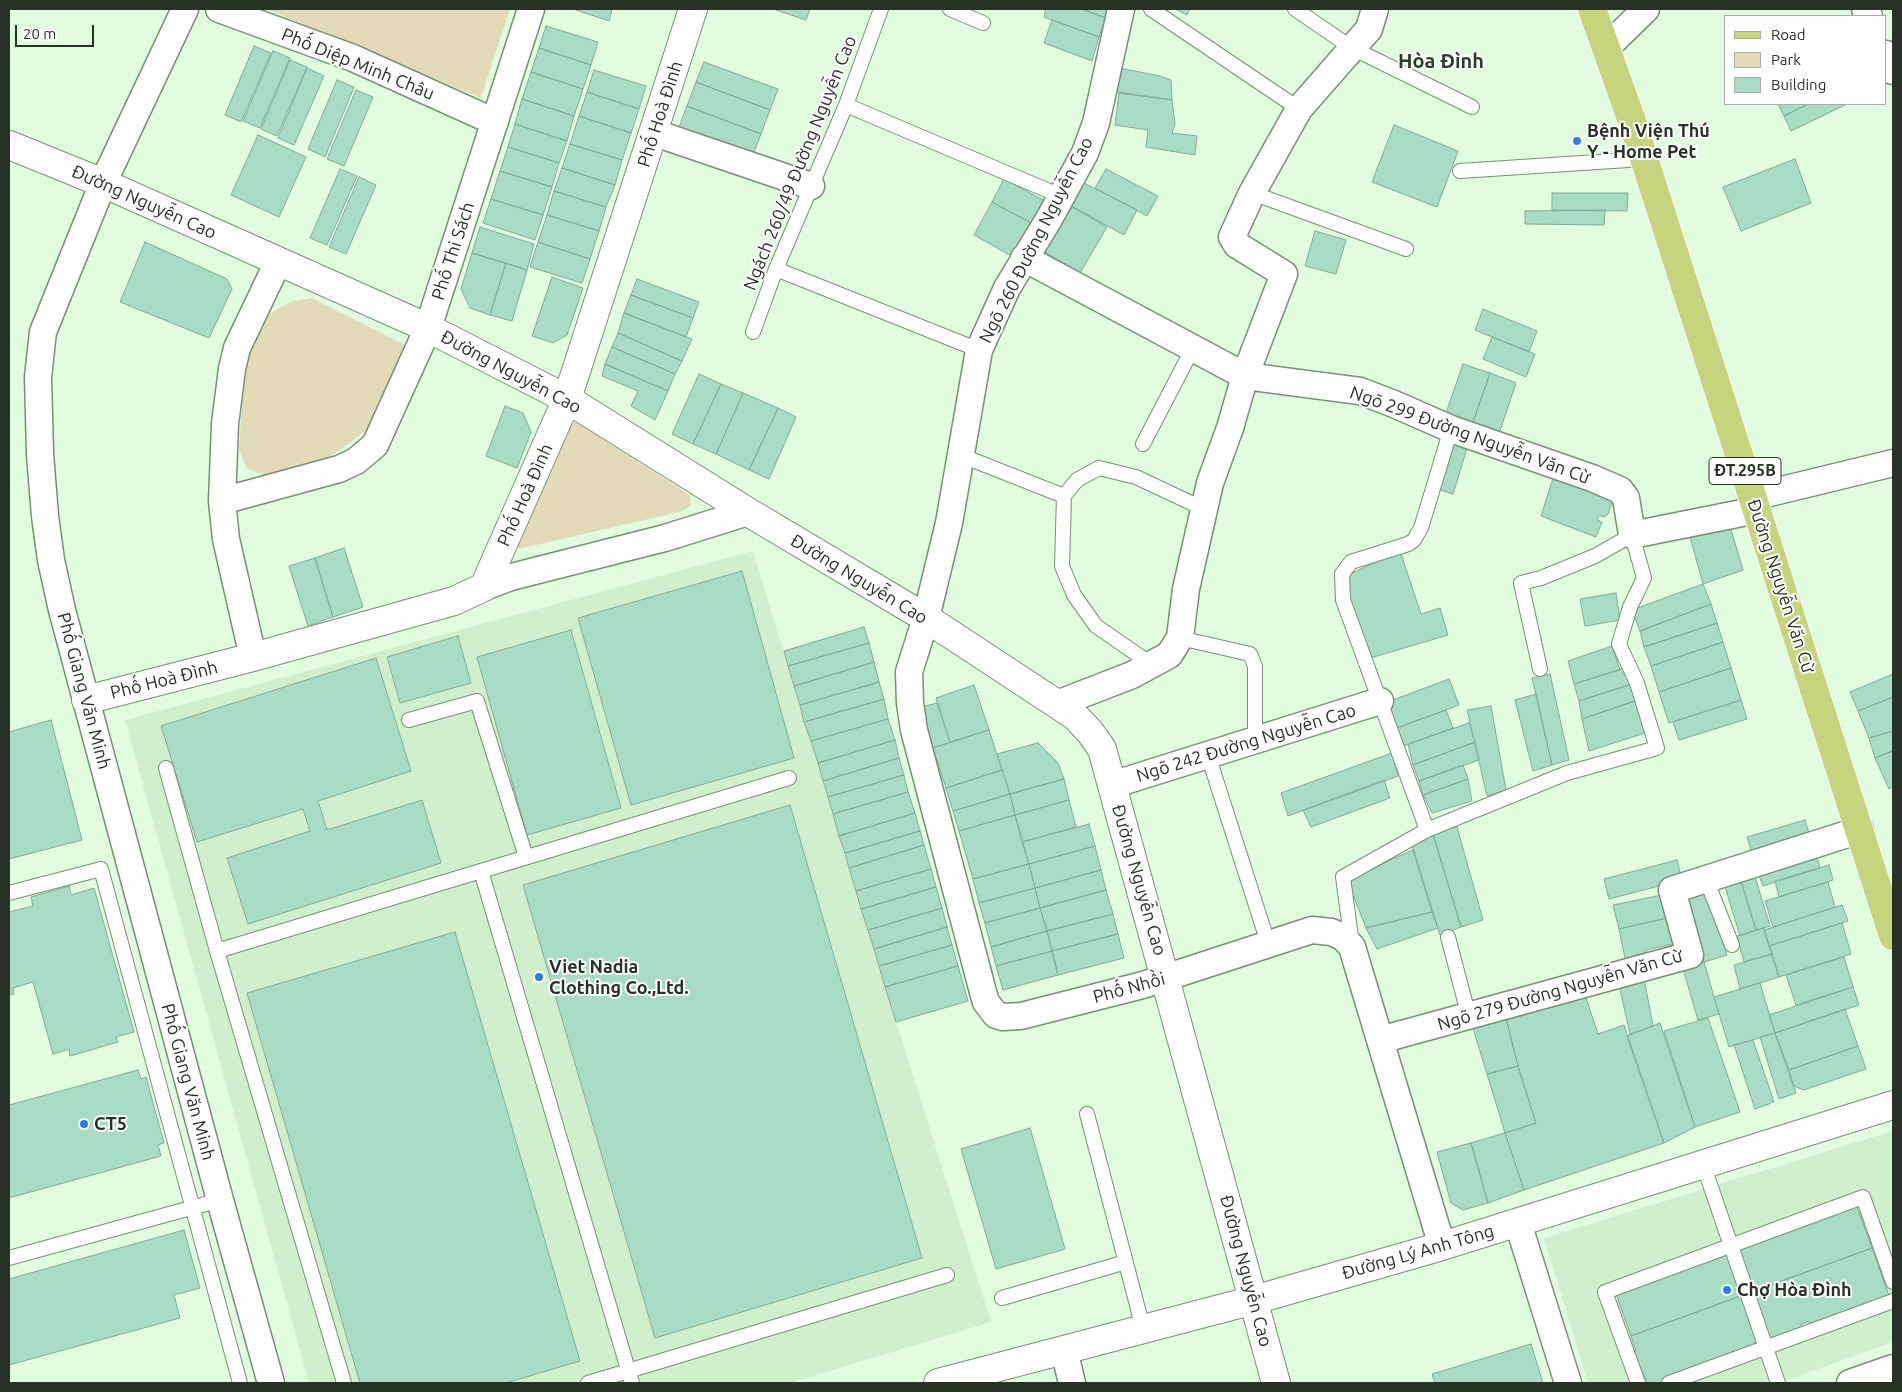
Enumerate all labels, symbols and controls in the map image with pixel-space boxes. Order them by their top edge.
scale bar [18,15,96,47]
legend [1724,15,1887,105]
street label: Phố Diệp Minh Châu [278,23,438,105]
text: 20 m [23,25,56,42]
text: Road [1771,26,1806,43]
street label: Ngách 260/49 Đường Nguyễn Cao [739,32,861,294]
district label: Hòa Đình [1398,49,1484,73]
text: Park [1771,51,1801,68]
street label: Phố Hoà Đình [633,58,687,170]
text: Building [1771,76,1826,93]
place label: Bệnh Viện Thú Y - Home Pet [1587,120,1710,162]
street label: Ngõ 260 Đường Nguyễn Cao [974,133,1098,347]
marker: Bệnh Viện Thú Y - Home Pet [1571,135,1583,147]
street label: Đường Nguyễn Cao [68,160,220,244]
street label: Phố Thi Sách [427,199,479,303]
street label: Đường Nguyễn Cao [437,326,585,418]
street label: Ngõ 299 Đường Nguyễn Văn Cừ [1347,381,1593,489]
street label: Phố Hoà Đình [493,440,557,550]
road number: ĐT.295B [1709,458,1781,484]
street label: Đường Nguyễn Văn Cừ [1743,496,1819,676]
street label: Đường Nguyễn Cao [787,530,931,628]
street label: Phố Giang Văn Minh [53,610,115,772]
street label: Phố Hoà Đình [108,656,220,704]
street label: Ngõ 242 Đường Nguyễn Cao [1134,699,1358,787]
street label: Đường Nguyễn Cao [1107,802,1171,958]
street label: Ngõ 279 Đường Nguyễn Văn Cừ [1435,945,1685,1035]
place label: Viet Nadia Clothing Co.,Ltd. [549,956,689,999]
street label: Phố Nhồi [1091,968,1167,1008]
marker: Viet Nadia Clothing Co.,Ltd. [533,971,545,983]
street label: Phố Giang Văn Minh [157,1001,219,1163]
place label: CT5 [94,1113,127,1135]
marker: CT5 [78,1118,90,1130]
street label: Đường Nguyễn Cao [1215,1193,1277,1349]
street label: Đường Lý Anh Tông [1339,1220,1497,1284]
place label: Chợ Hòa Đình [1737,1279,1851,1301]
marker: Chợ Hòa Đình [1721,1284,1733,1296]

